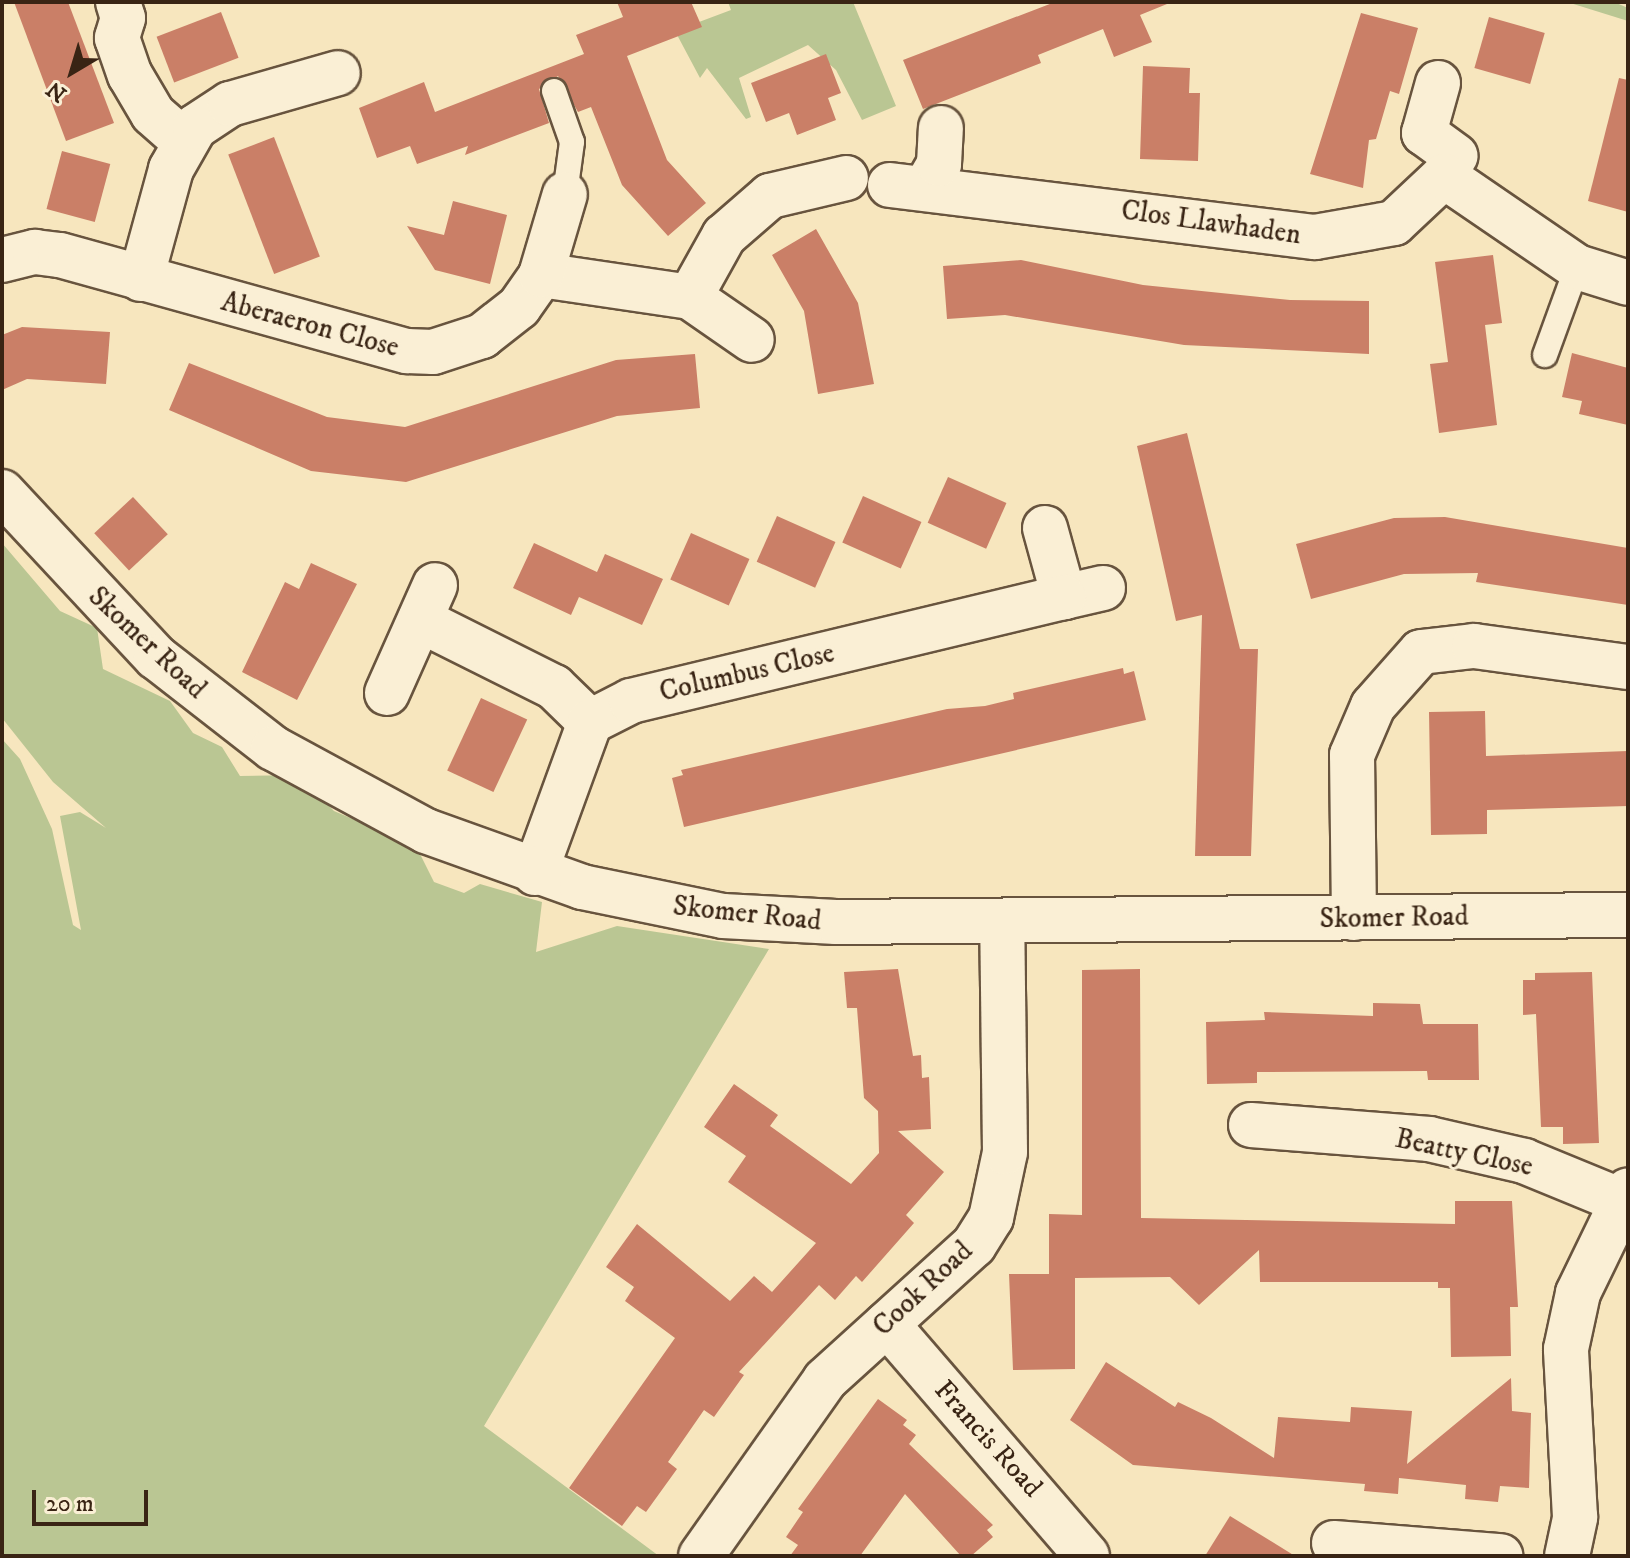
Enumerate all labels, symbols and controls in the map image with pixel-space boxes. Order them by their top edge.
north arrow [32,32,112,112]
text: N [41,75,72,108]
street label: Clos Llawhaden [1119,194,1303,252]
street label: Aberaeron Close [217,285,403,365]
street label: Skomer Road [81,580,213,706]
street label: Columbus Close [656,637,838,709]
street label: Skomer Road [671,890,823,938]
street label: Skomer Road [1319,900,1469,936]
street label: Beatty Close [1392,1122,1536,1184]
street label: Cook Road [866,1235,980,1343]
street label: Francis Road [927,1374,1049,1504]
scale bar [36,1474,152,1524]
text: 20 m [46,1489,94,1519]

